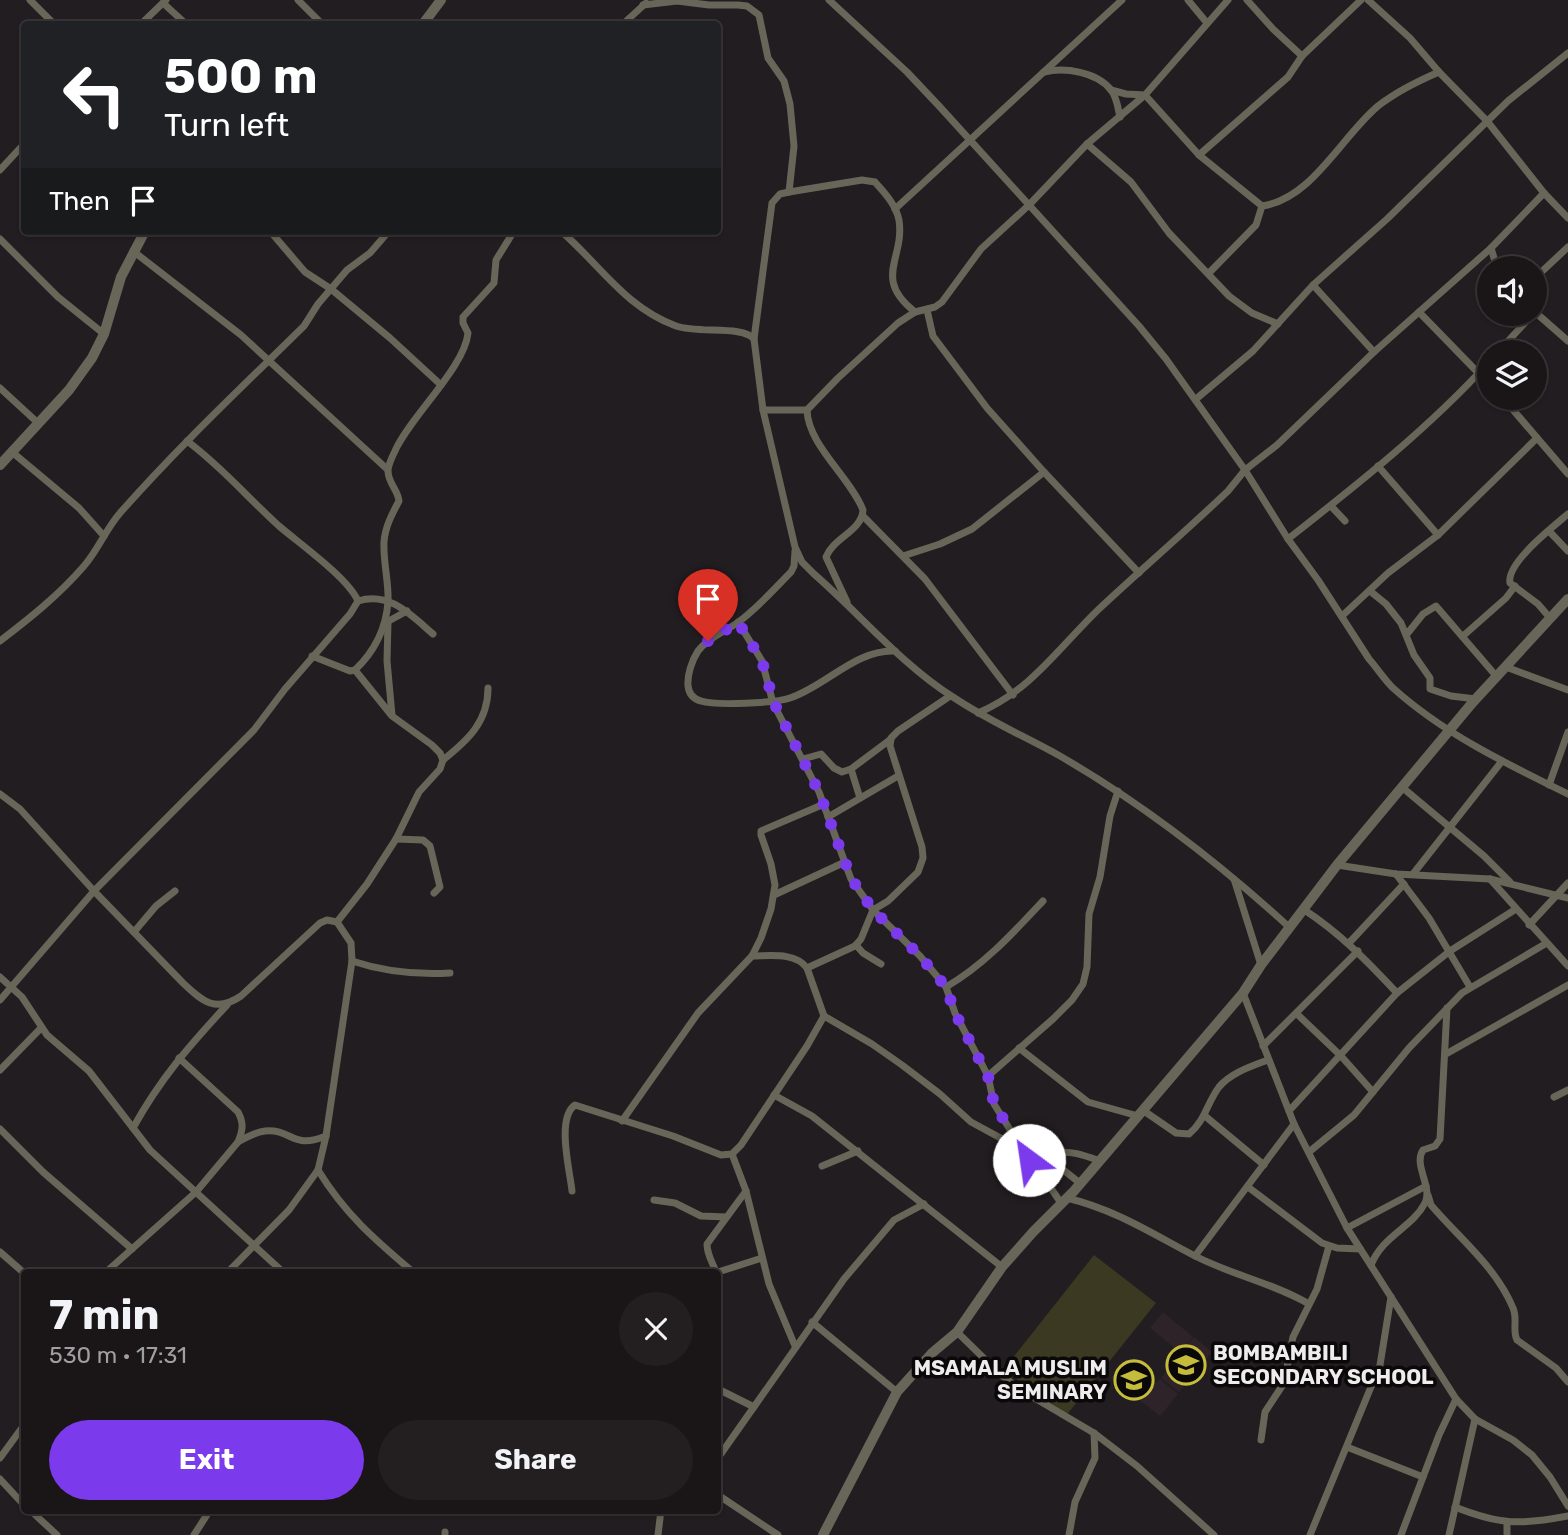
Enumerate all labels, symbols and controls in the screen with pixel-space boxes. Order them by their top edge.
text: 500 m [164,47,318,105]
icon: left [49,49,140,140]
text: Turn left [164,106,289,144]
icon: arrive [124,182,162,220]
text: Then [49,186,110,217]
map controls [1477,256,1547,410]
button: sound [1477,256,1547,326]
button: layers [1477,340,1547,410]
pin [678,569,738,641]
icon: arrive [689,580,727,618]
position arrow [992,1123,1066,1197]
text: 7 min [49,1290,160,1340]
button: close [619,1292,693,1366]
place label: BOMBAMBILI SECONDARY SCHOOL [1213,1340,1434,1389]
text: 530 m · 17:31 [49,1341,187,1369]
school or university icon: BOMBAMBILI SECONDARY SCHOOL [1165,1344,1207,1386]
place label: MSAMALA MUSLIM SEMINARY [914,1355,1107,1404]
school or university icon: MSAMALA MUSLIM SEMINARY [1113,1359,1155,1401]
button: Exit [49,1420,364,1500]
button: Share [378,1420,693,1500]

